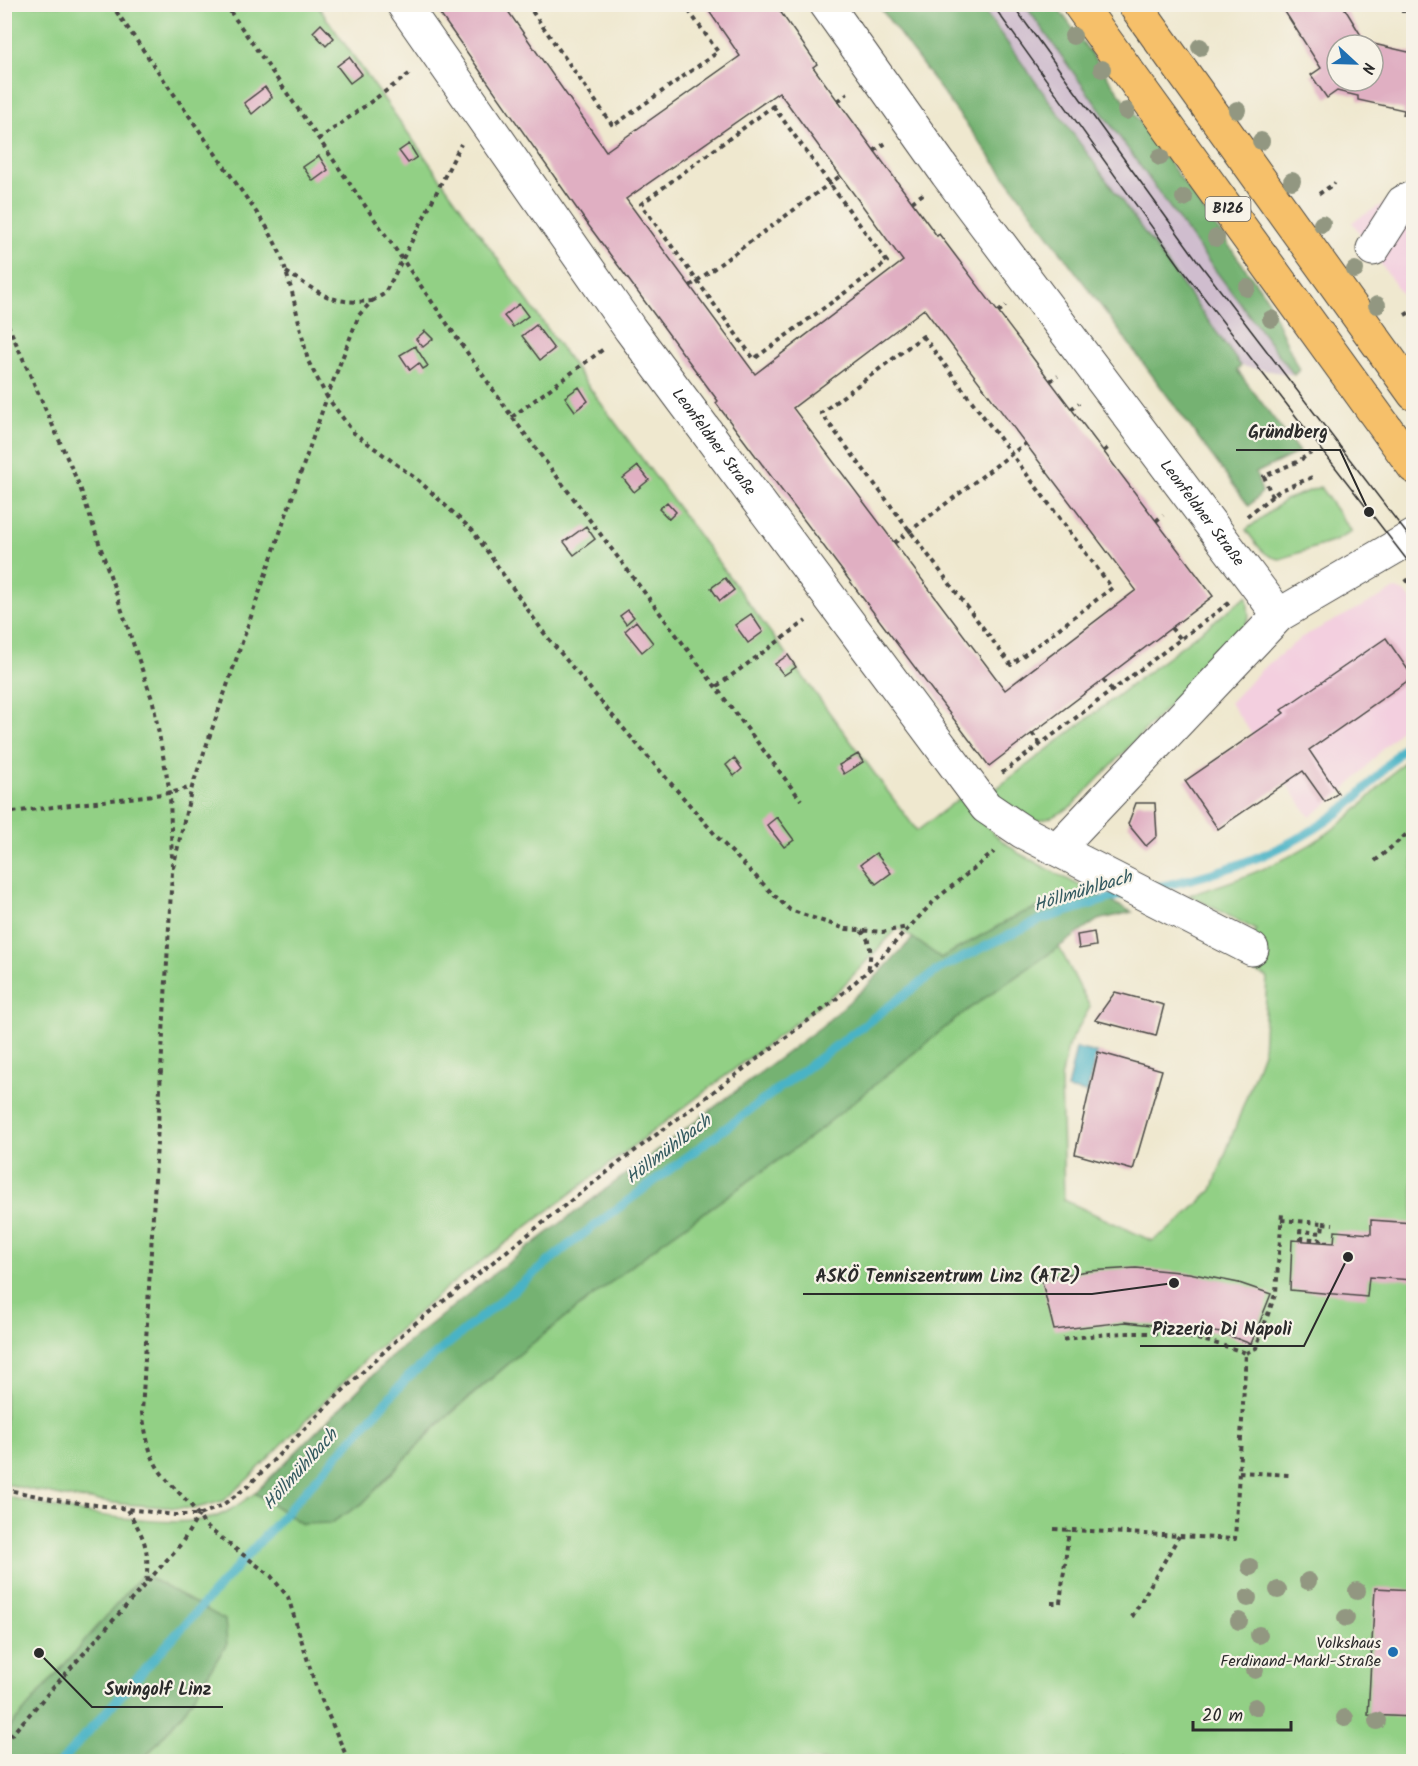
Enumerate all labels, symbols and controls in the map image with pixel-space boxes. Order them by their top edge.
north arrow [1325,33,1385,93]
text: N [1354,59,1381,77]
road number: B126 [1206,197,1250,221]
street label: Leonfeldner Straße [666,383,762,501]
callout: Gründberg [1236,414,1340,450]
text: Gründberg [1248,419,1328,448]
street label: Leonfeldner Straße [1154,454,1251,572]
water label: Höllmühlbach [1030,863,1137,921]
water label: Höllmühlbach [620,1107,719,1192]
callout: ASKÖ Tenniszentrum Linz (ATZ) [803,1258,1092,1294]
text: ASKÖ Tenniszentrum Linz (ATZ) [815,1263,1081,1292]
callout: Pizzeria Di Napoli [1140,1310,1304,1346]
text: Pizzeria Di Napoli [1152,1316,1292,1345]
water label: Höllmühlbach [256,1422,347,1517]
place label: Volkshaus Ferdinand-Markl-Straße [1220,1631,1381,1674]
marker: Volkshaus Ferdinand-Markl-Straße [1386,1645,1400,1659]
callout: Swingolf Linz [92,1671,223,1707]
text: Swingolf Linz [105,1676,212,1705]
scale bar [1193,1694,1290,1732]
text: 20 m [1202,1702,1243,1731]

